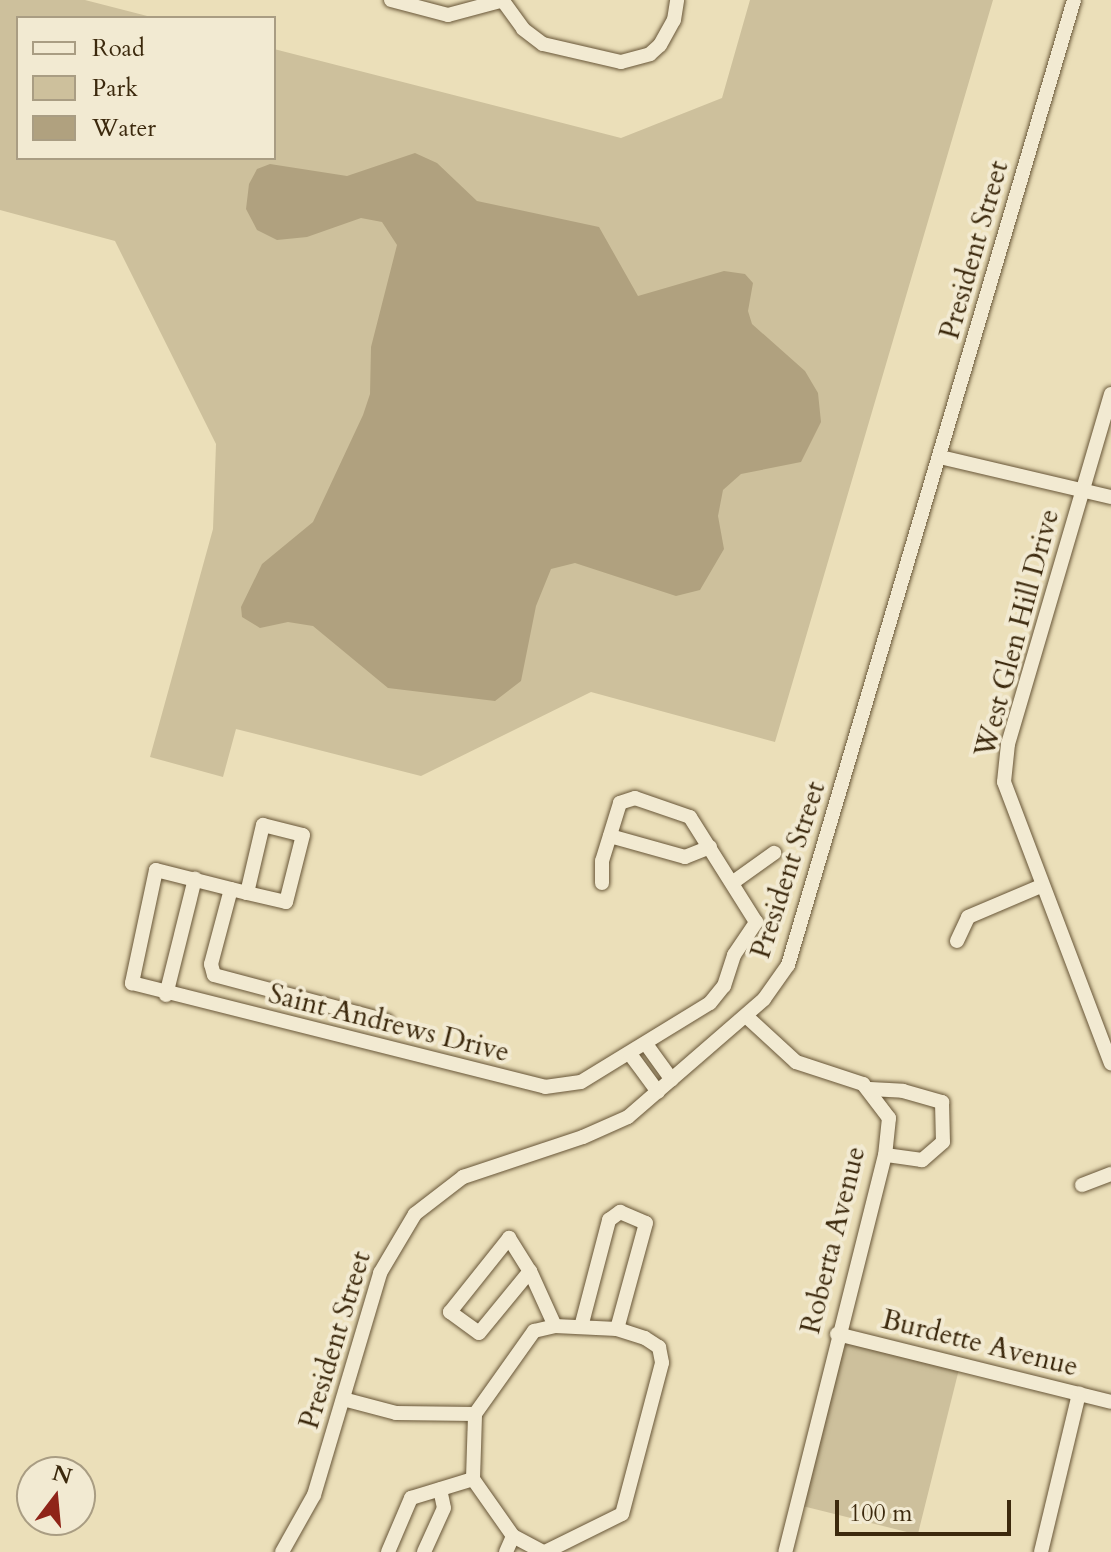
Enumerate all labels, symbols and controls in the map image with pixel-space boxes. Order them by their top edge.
legend [16,16,276,160]
text: Road [92,32,145,65]
text: Park [92,72,138,105]
text: Water [92,112,156,145]
street label: President Street [932,157,1016,343]
street label: West Glen Hill Drive [968,505,1066,761]
street label: President Street [744,777,832,963]
street label: Saint Andrews Drive [265,977,513,1069]
street label: Roberta Avenue [794,1143,872,1337]
street label: President Street [292,1247,378,1433]
street label: Burdette Avenue [878,1302,1082,1384]
north arrow [16,1456,96,1536]
text: N [49,1458,75,1492]
scale bar [839,1484,1015,1534]
text: 100 m [849,1497,913,1530]

